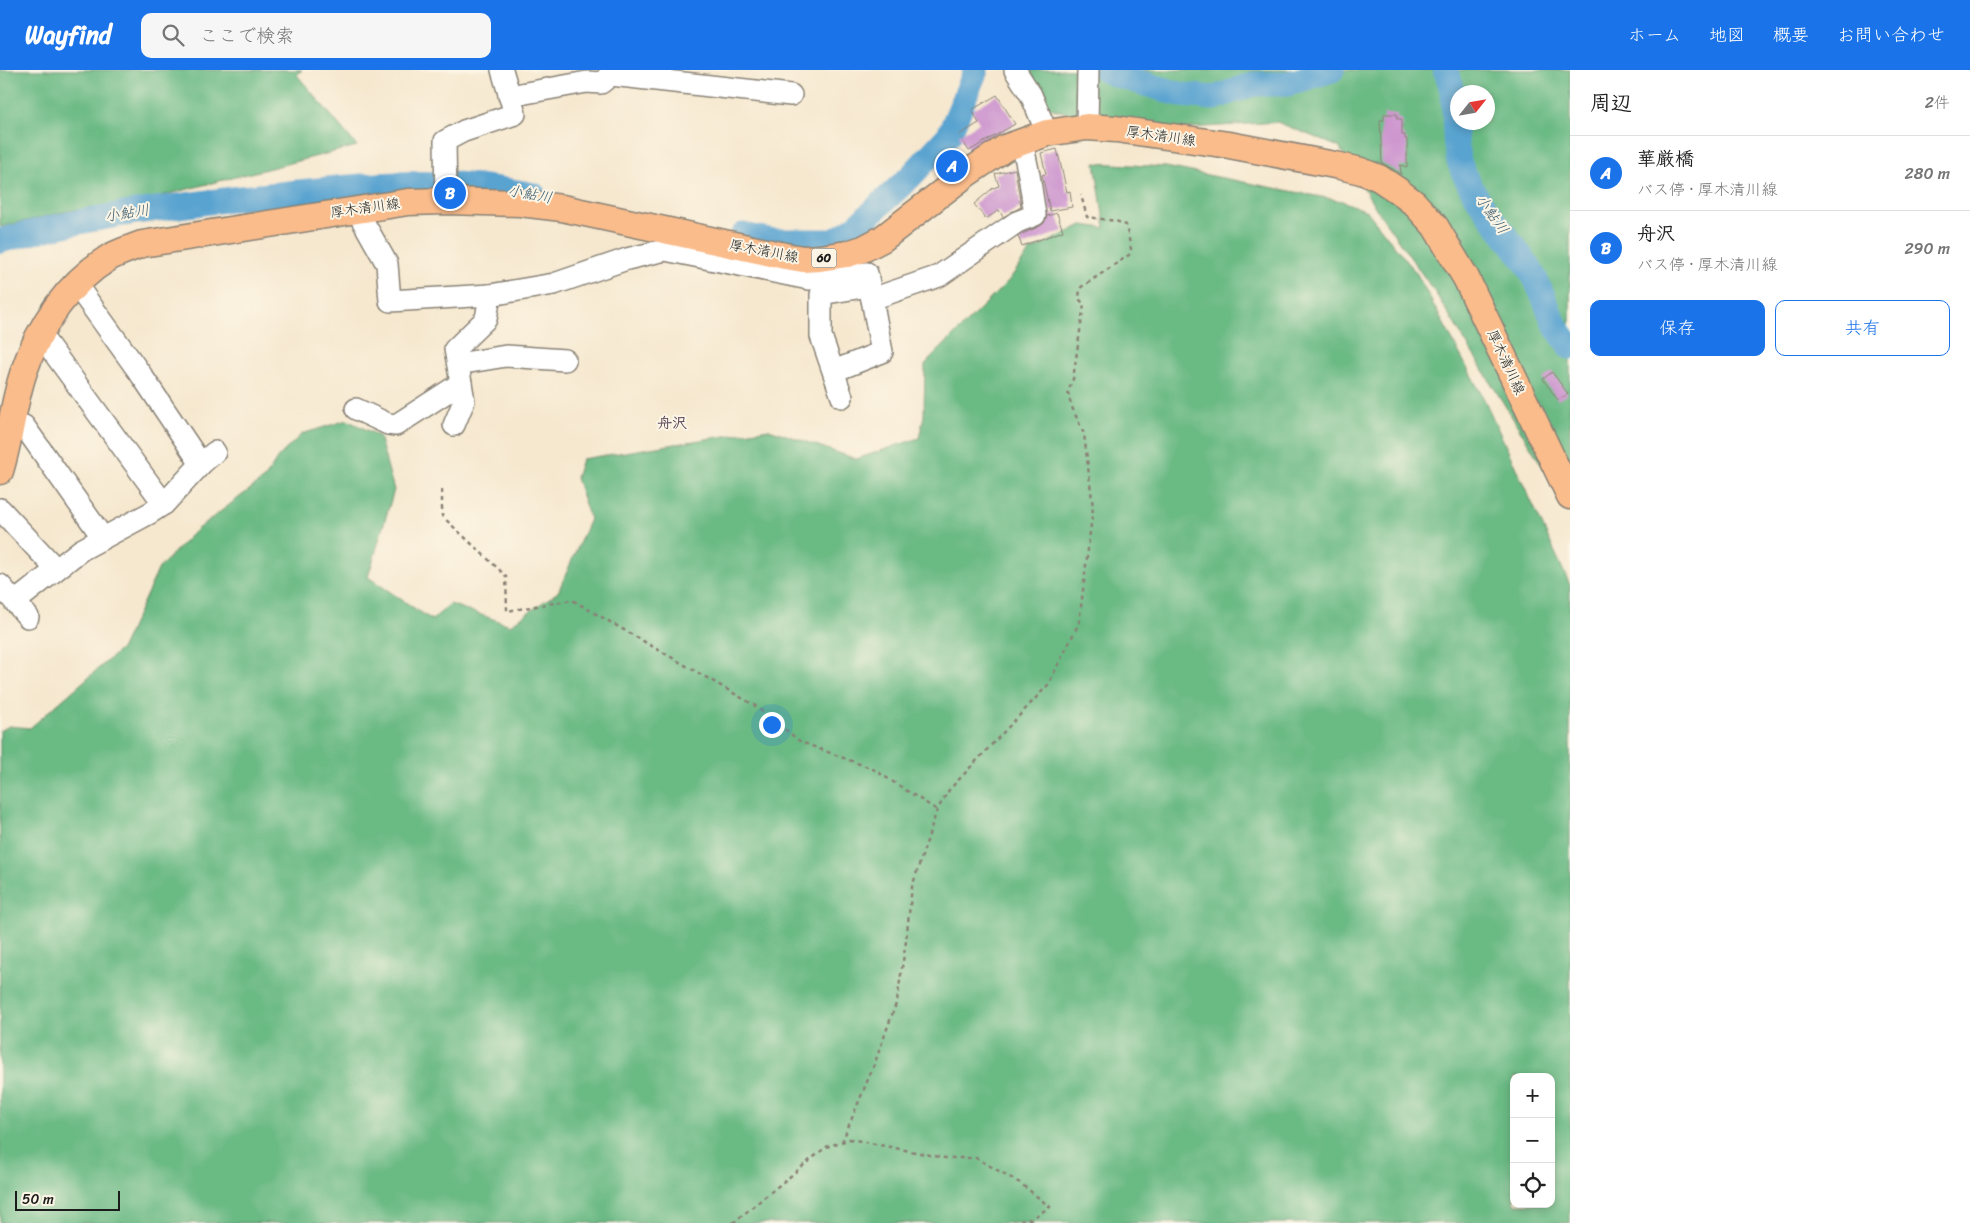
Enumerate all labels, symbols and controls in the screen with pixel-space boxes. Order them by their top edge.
search box [141,13,491,58]
text: Wayfind [25,14,111,56]
text: ここで検索 [199,19,294,52]
text: ホーム [1628,19,1681,51]
text: 地図 [1709,19,1745,51]
text: 概要 [1773,19,1809,51]
text: お問い合わせ [1837,19,1945,51]
icon: search [159,21,187,49]
text: 周辺 [1590,84,1632,122]
north arrow [1450,85,1495,130]
text: 2件 [1925,88,1950,117]
street label: 厚木清川線 [1125,119,1197,153]
text: 華厳橋 [1637,142,1694,175]
pin: A [936,147,968,185]
text: A [1601,159,1611,188]
text: 280 m [1905,159,1950,188]
pin: B [434,174,466,212]
text: バス停 · 厚木清川線 [1637,175,1778,204]
water label: 小鮎川 [506,177,554,211]
water label: 小鮎川 [1468,188,1516,240]
street label: 厚木清川線 [329,191,401,225]
water label: 小鮎川 [103,197,151,229]
text: 舟沢 [1637,217,1675,250]
street label: 厚木清川線 [727,232,801,270]
text: B [1601,234,1611,263]
text: 290 m [1904,234,1950,263]
road number: 60 [812,248,836,268]
text: バス停 · 厚木清川線 [1637,250,1778,279]
button: 保存 [1590,300,1765,356]
button: 共有 [1775,300,1950,356]
street label: 厚木清川線 [1480,325,1532,399]
district label: 舟沢 [657,410,687,436]
your location [759,712,785,738]
map controls [1510,1073,1555,1208]
button: + [1510,1073,1555,1118]
button: − [1510,1118,1555,1163]
button: locate [1510,1163,1555,1208]
text: 50 m [22,1187,54,1212]
scale bar [15,1188,120,1211]

